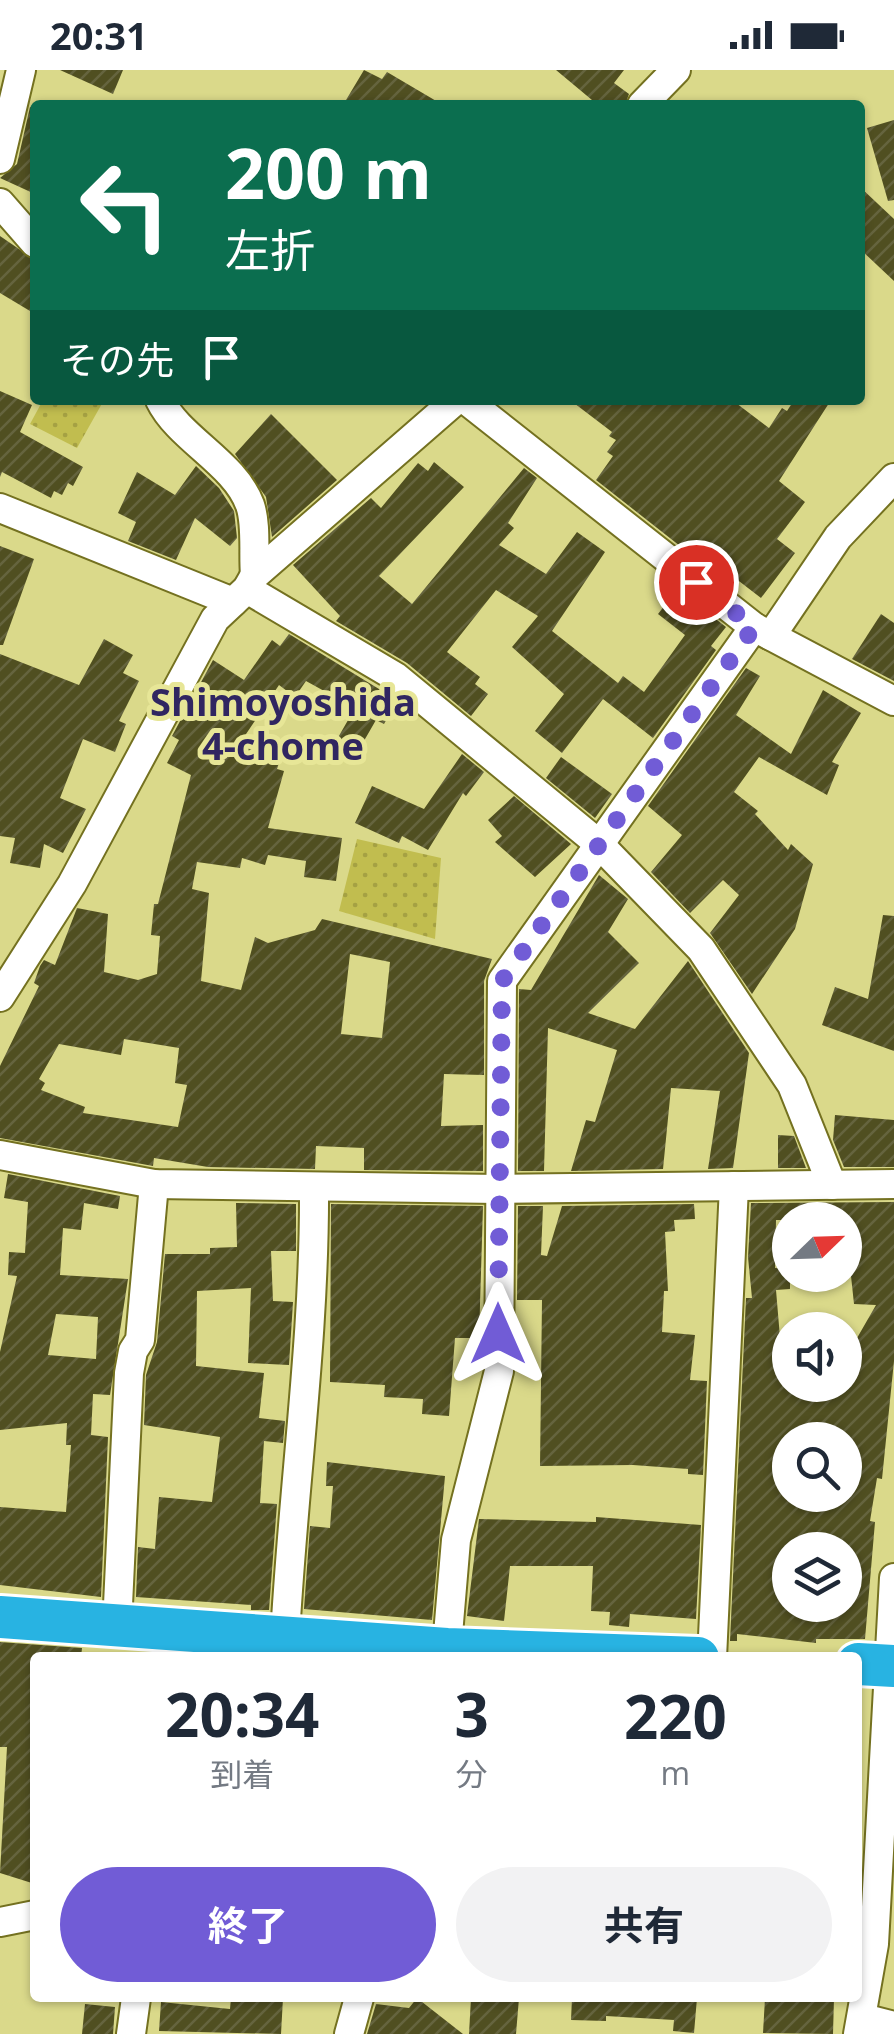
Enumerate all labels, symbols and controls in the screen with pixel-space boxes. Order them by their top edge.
text: 20:31 [50,9,148,61]
text: 200 m [225,124,432,220]
icon: left [60,140,190,270]
text: 左折 [225,219,315,280]
icon: arrive [194,330,249,385]
text: その先 [60,333,174,385]
pin [654,540,739,625]
icon: arrive [669,555,724,610]
district label: Shimoyoshida 4-chome [150,675,416,771]
north arrow [772,1202,862,1292]
map controls [772,1202,862,1622]
position arrow [446,1282,550,1386]
button: sound [772,1312,862,1402]
button: search [772,1422,862,1512]
button: layers [772,1532,862,1622]
text: 20:34 [165,1673,319,1755]
text: 3 [455,1673,489,1755]
text: 220 [624,1675,727,1757]
text: m [661,1751,690,1794]
text: 到着 [210,1752,274,1795]
text: 分 [456,1752,488,1795]
button: 終了 [60,1867,436,1982]
button: 共有 [456,1867,832,1982]

